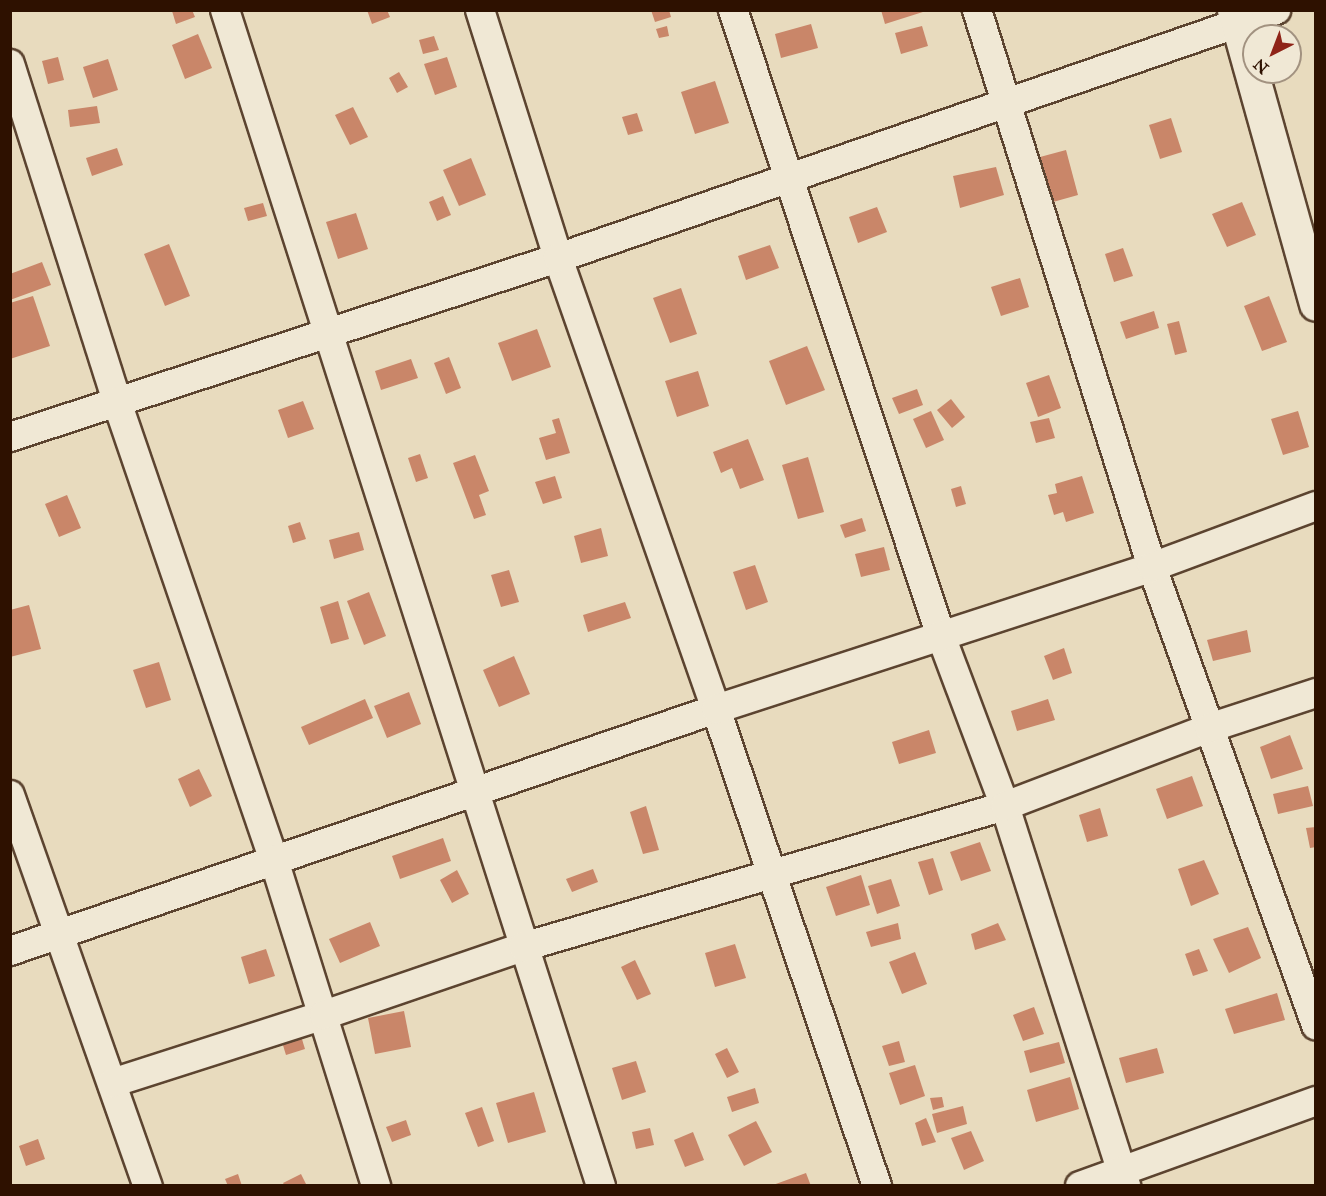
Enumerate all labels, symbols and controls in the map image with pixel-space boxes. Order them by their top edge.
north arrow [1242,24,1302,84]
text: N [1250,55,1272,78]

